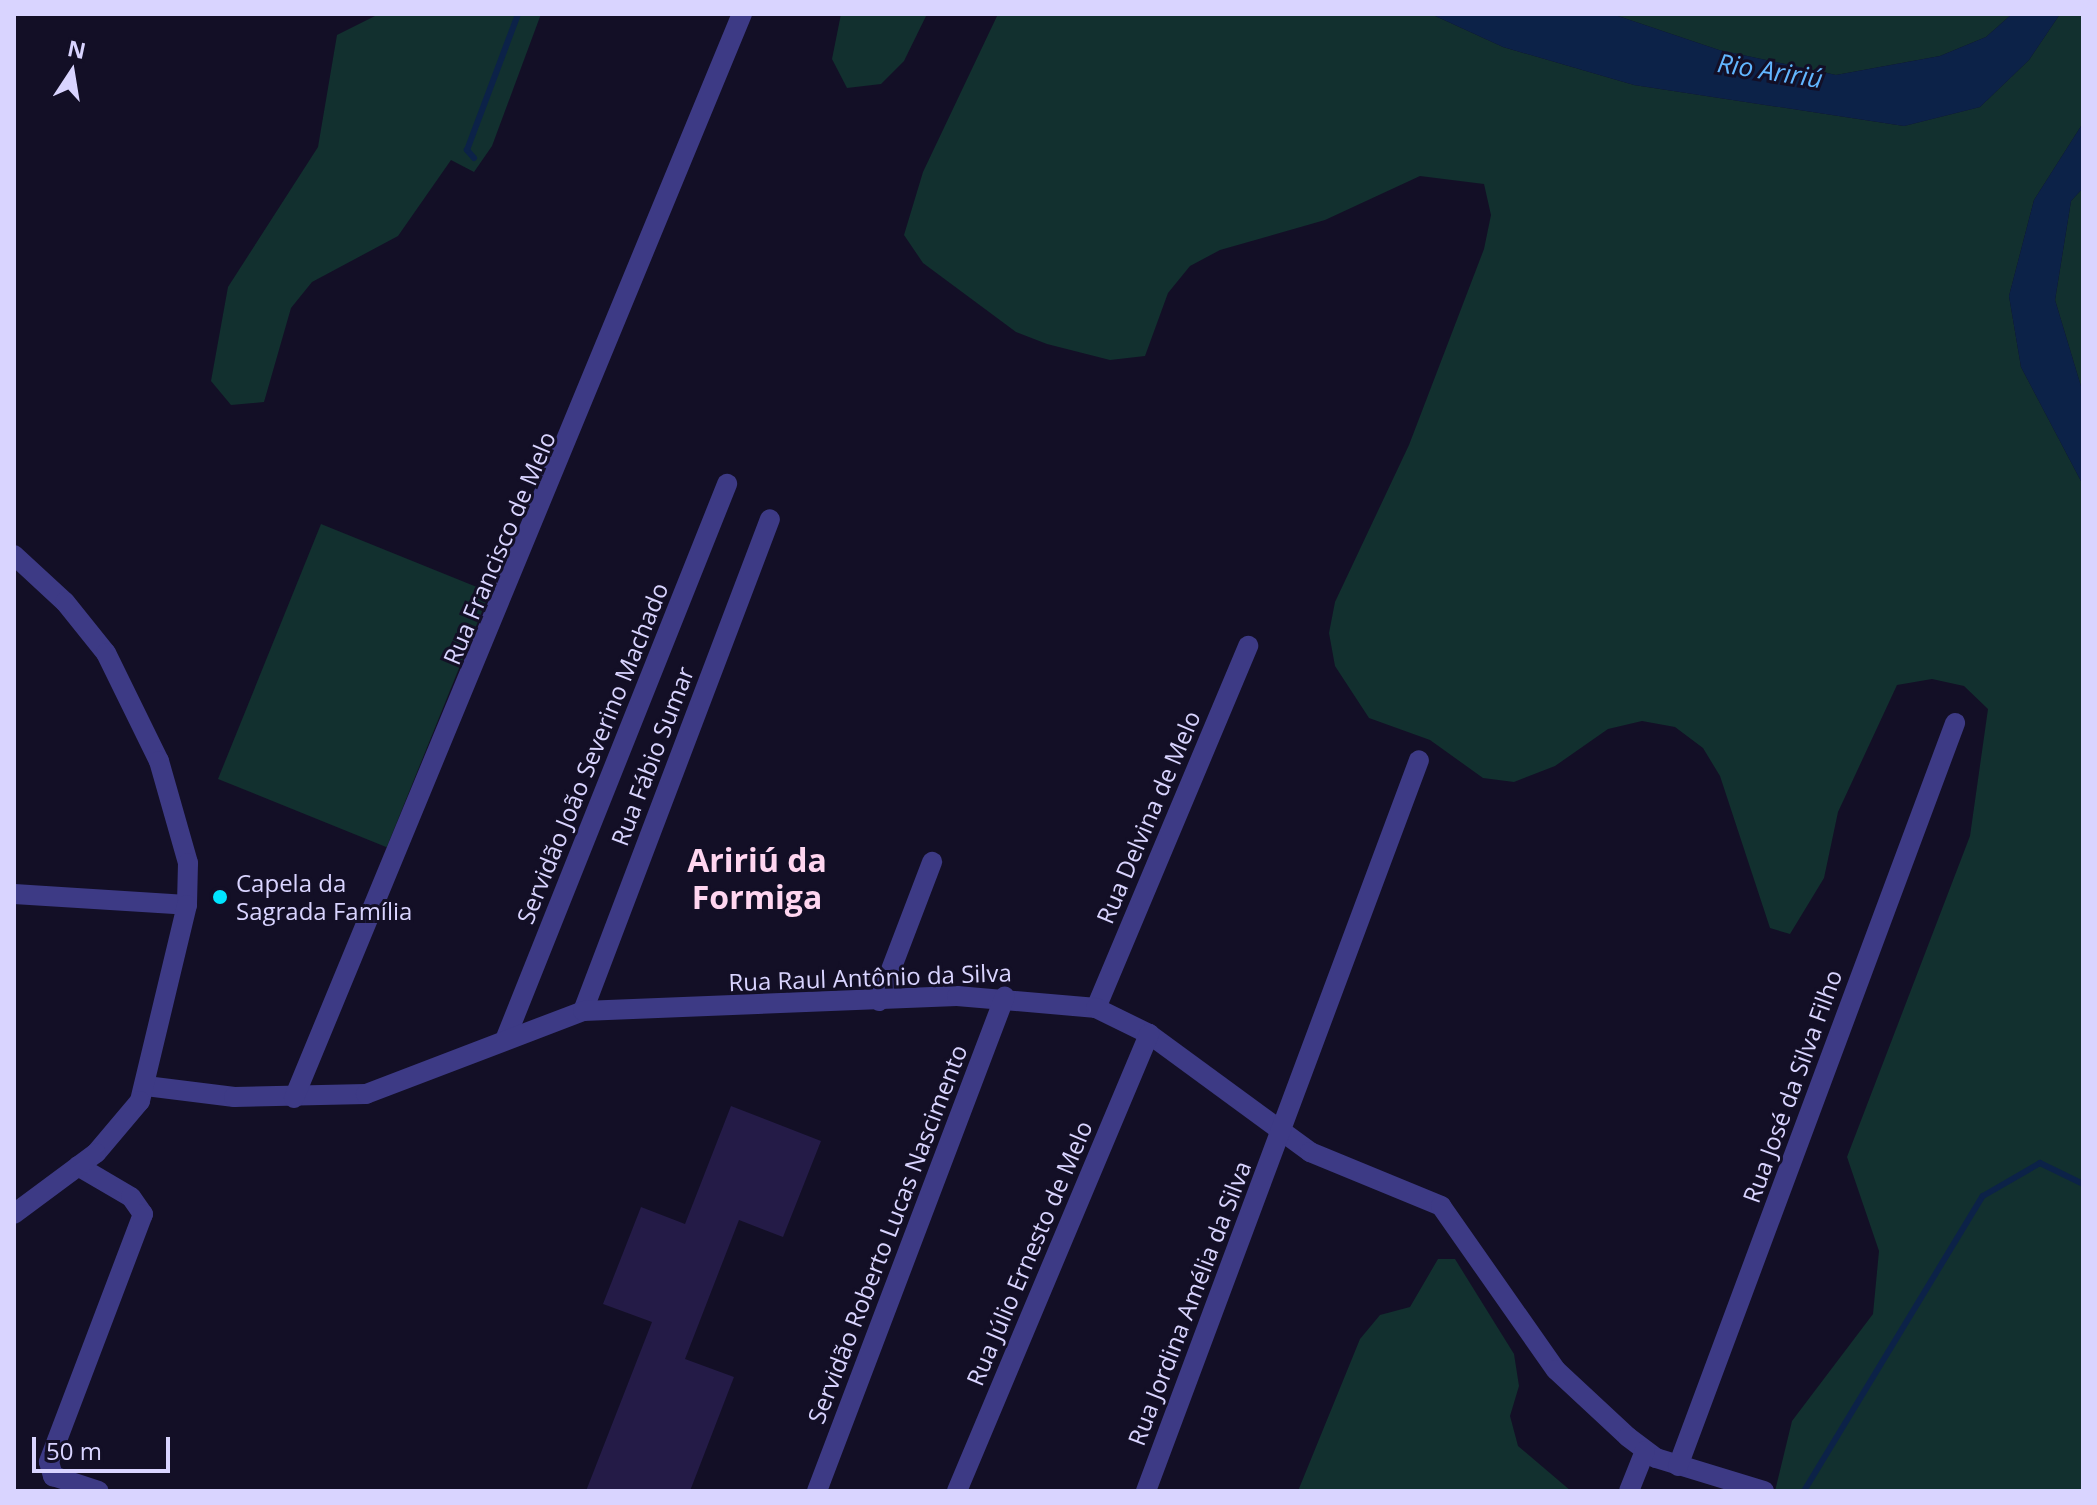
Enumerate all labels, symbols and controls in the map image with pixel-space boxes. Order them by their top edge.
north arrow [32,32,112,112]
text: N [65,32,89,65]
water label: Rio Aririú [1715,47,1825,95]
street label: Rua Francisco de Melo [437,427,561,669]
street label: Servidão João Severino Machado [510,578,674,928]
street label: Rua Fábio Sumar [605,662,699,850]
street label: Rua Delvina de Melo [1090,706,1206,928]
district label: Aririú da Formiga [687,842,827,917]
place label: Capela da Sagrada Família [236,869,412,925]
marker: Capela da Sagrada Família [211,888,229,906]
street label: Rua Raul Antônio da Silva [728,958,1012,996]
street label: Rua José da Silva Filho [1736,966,1848,1206]
street label: Servidão Roberto Lucas Nascimento [801,1041,973,1427]
street label: Rua Júlio Ernesto de Melo [960,1116,1098,1390]
street label: Rua Jordina Amélia da Silva [1121,1157,1257,1449]
scale bar [36,1421,174,1471]
text: 50 m [46,1434,102,1467]

